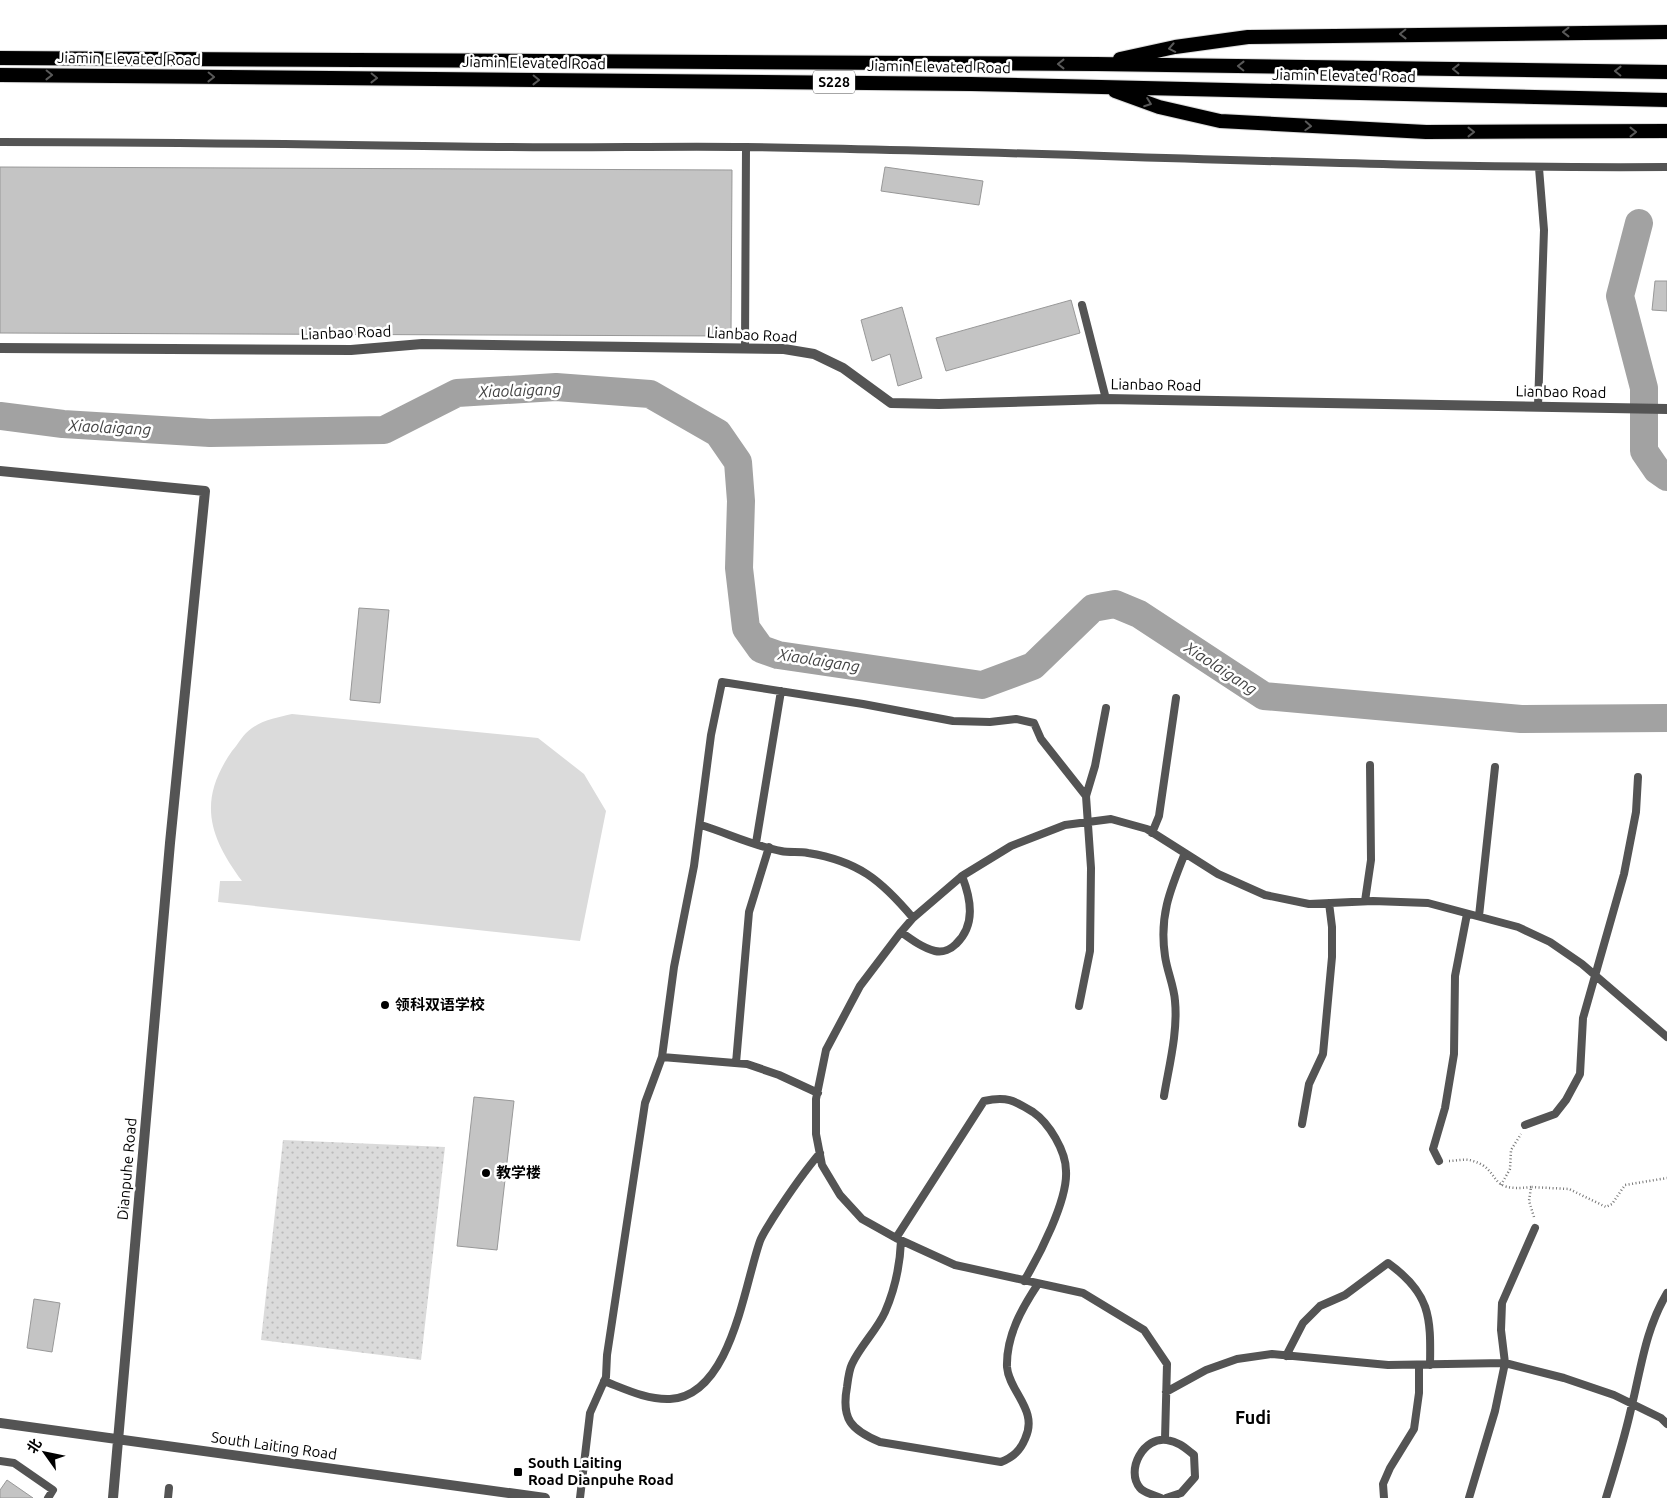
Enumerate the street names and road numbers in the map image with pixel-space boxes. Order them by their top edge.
street label: Jiamin Elevated Road [57,49,201,68]
street label: Jiamin Elevated Road [462,53,606,72]
street label: Jiamin Elevated Road [867,57,1011,76]
street label: Jiamin Elevated Road [1272,66,1416,85]
road number: S228 [813,70,855,94]
street label: Lianbao Road [300,322,392,343]
street label: Lianbao Road [706,324,798,345]
street label: Lianbao Road [1110,375,1202,394]
street label: Lianbao Road [1515,382,1607,401]
street label: Dianpuhe Road [114,1117,139,1221]
street label: South Laiting Road [210,1428,338,1463]

